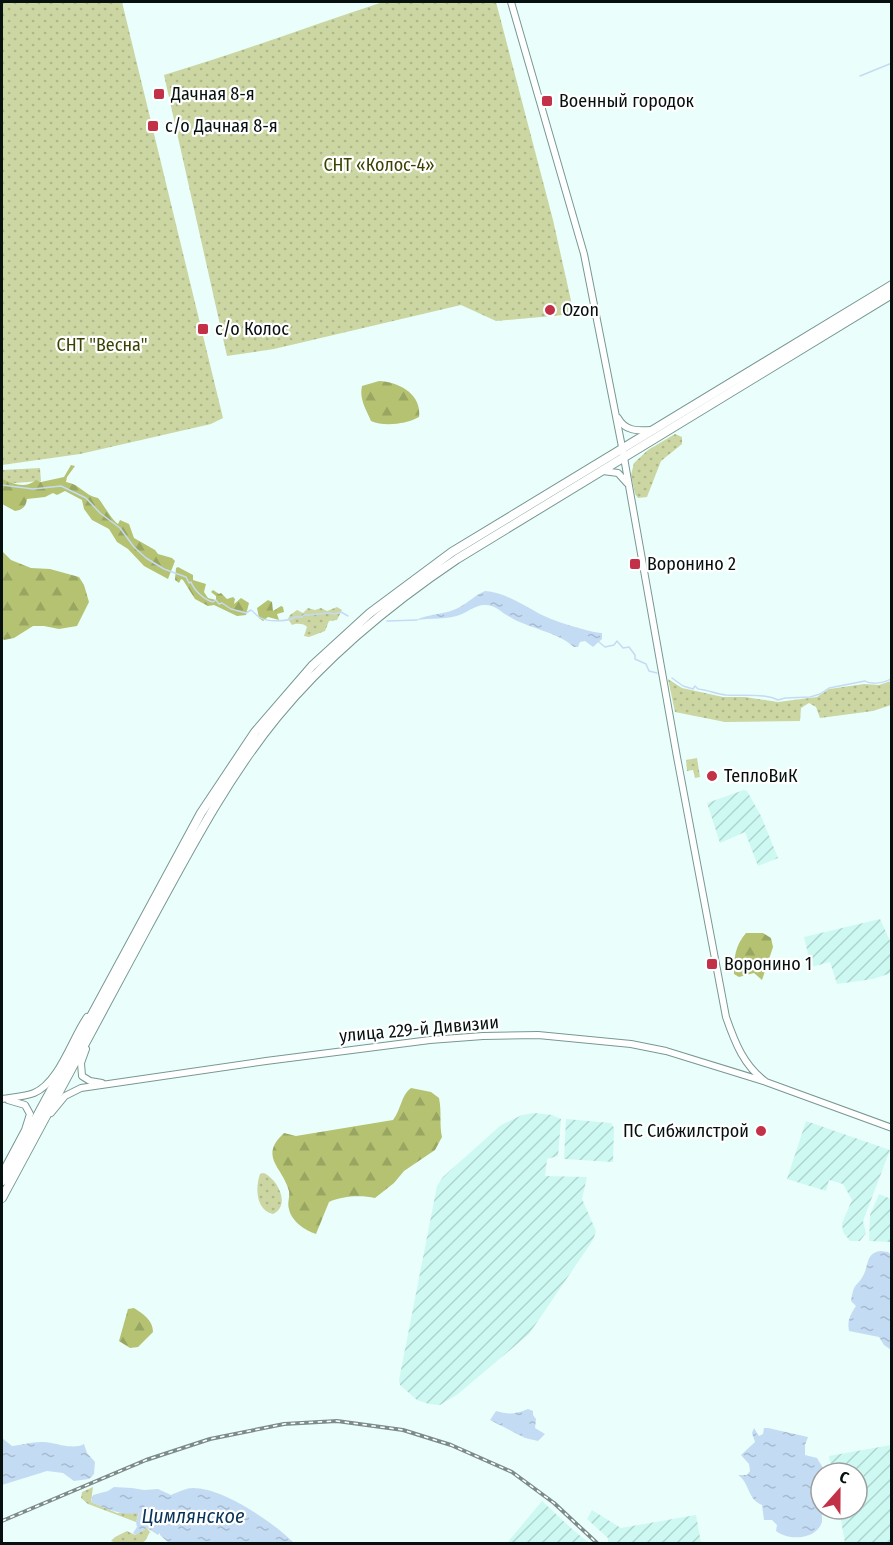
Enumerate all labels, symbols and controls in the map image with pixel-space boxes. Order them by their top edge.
place label: Дачная 8-я [170,83,255,105]
marker: Дачная 8-я [152,87,166,101]
place label: Военный городок [559,90,695,112]
marker: Военный городок [540,94,554,108]
place label: с/о Дачная 8-я [165,115,278,137]
marker: с/о Дачная 8-я [146,119,160,133]
park label: СНТ «Колос-4» [323,154,435,176]
place label: Ozon [562,299,599,321]
marker: Ozon [543,303,557,317]
place label: с/о Колос [215,318,289,340]
marker: с/о Колос [196,322,210,336]
park label: СНТ "Весна" [57,334,147,356]
place label: Воронино 2 [647,553,736,575]
marker: Воронино 2 [628,557,642,571]
place label: ТеплоВиК [724,765,798,787]
marker: ТеплоВиК [705,769,719,783]
place label: Воронино 1 [724,953,812,975]
marker: Воронино 1 [705,957,719,971]
street label: улица 229-й Дивизии [338,1011,500,1047]
place label: ПС Сибжилстрой [623,1120,749,1142]
marker: ПС Сибжилстрой [754,1124,768,1138]
north arrow [809,1461,869,1521]
text: С [837,1467,852,1488]
water label: Цимлянское [141,1504,245,1528]

